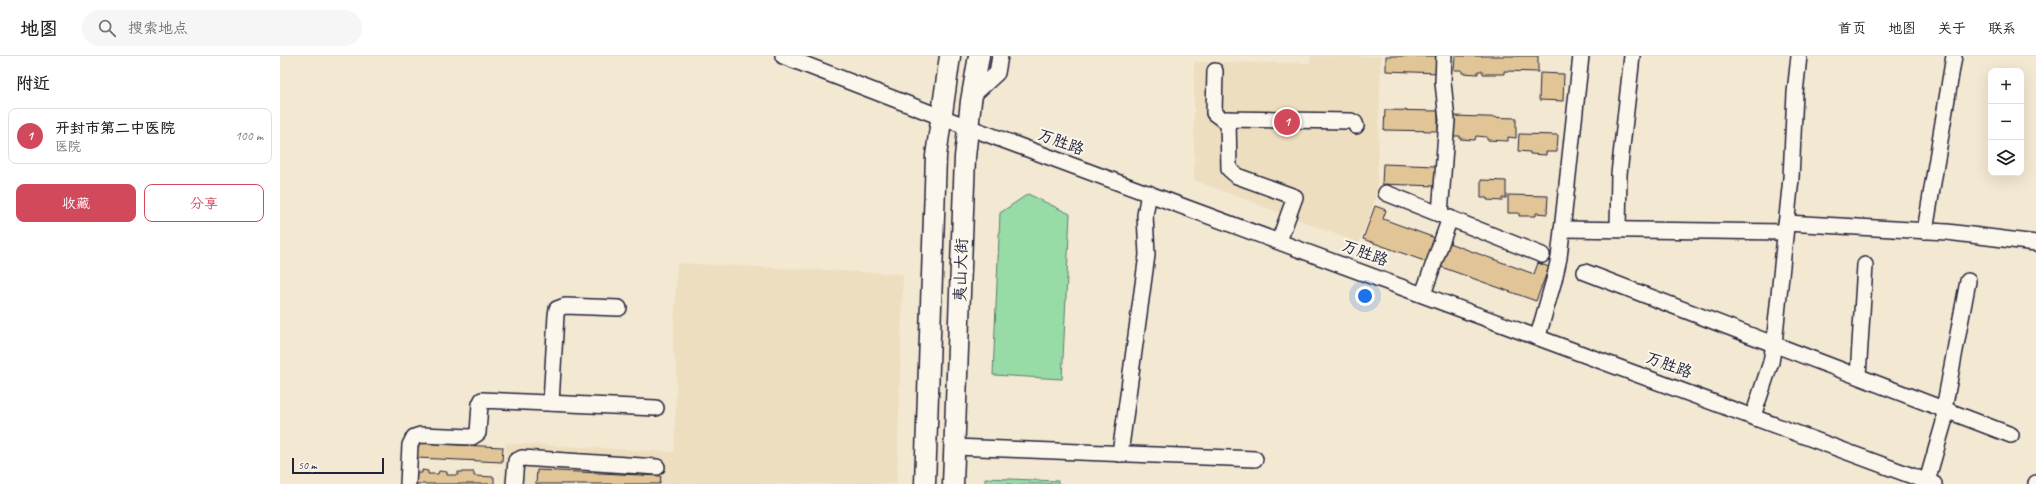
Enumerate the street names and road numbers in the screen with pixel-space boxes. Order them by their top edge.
street label: 万胜路 [1035,124,1087,160]
street label: 万胜路 [1339,235,1391,271]
street label: 夷山大街 [950,238,972,302]
street label: 万胜路 [1643,347,1695,383]

